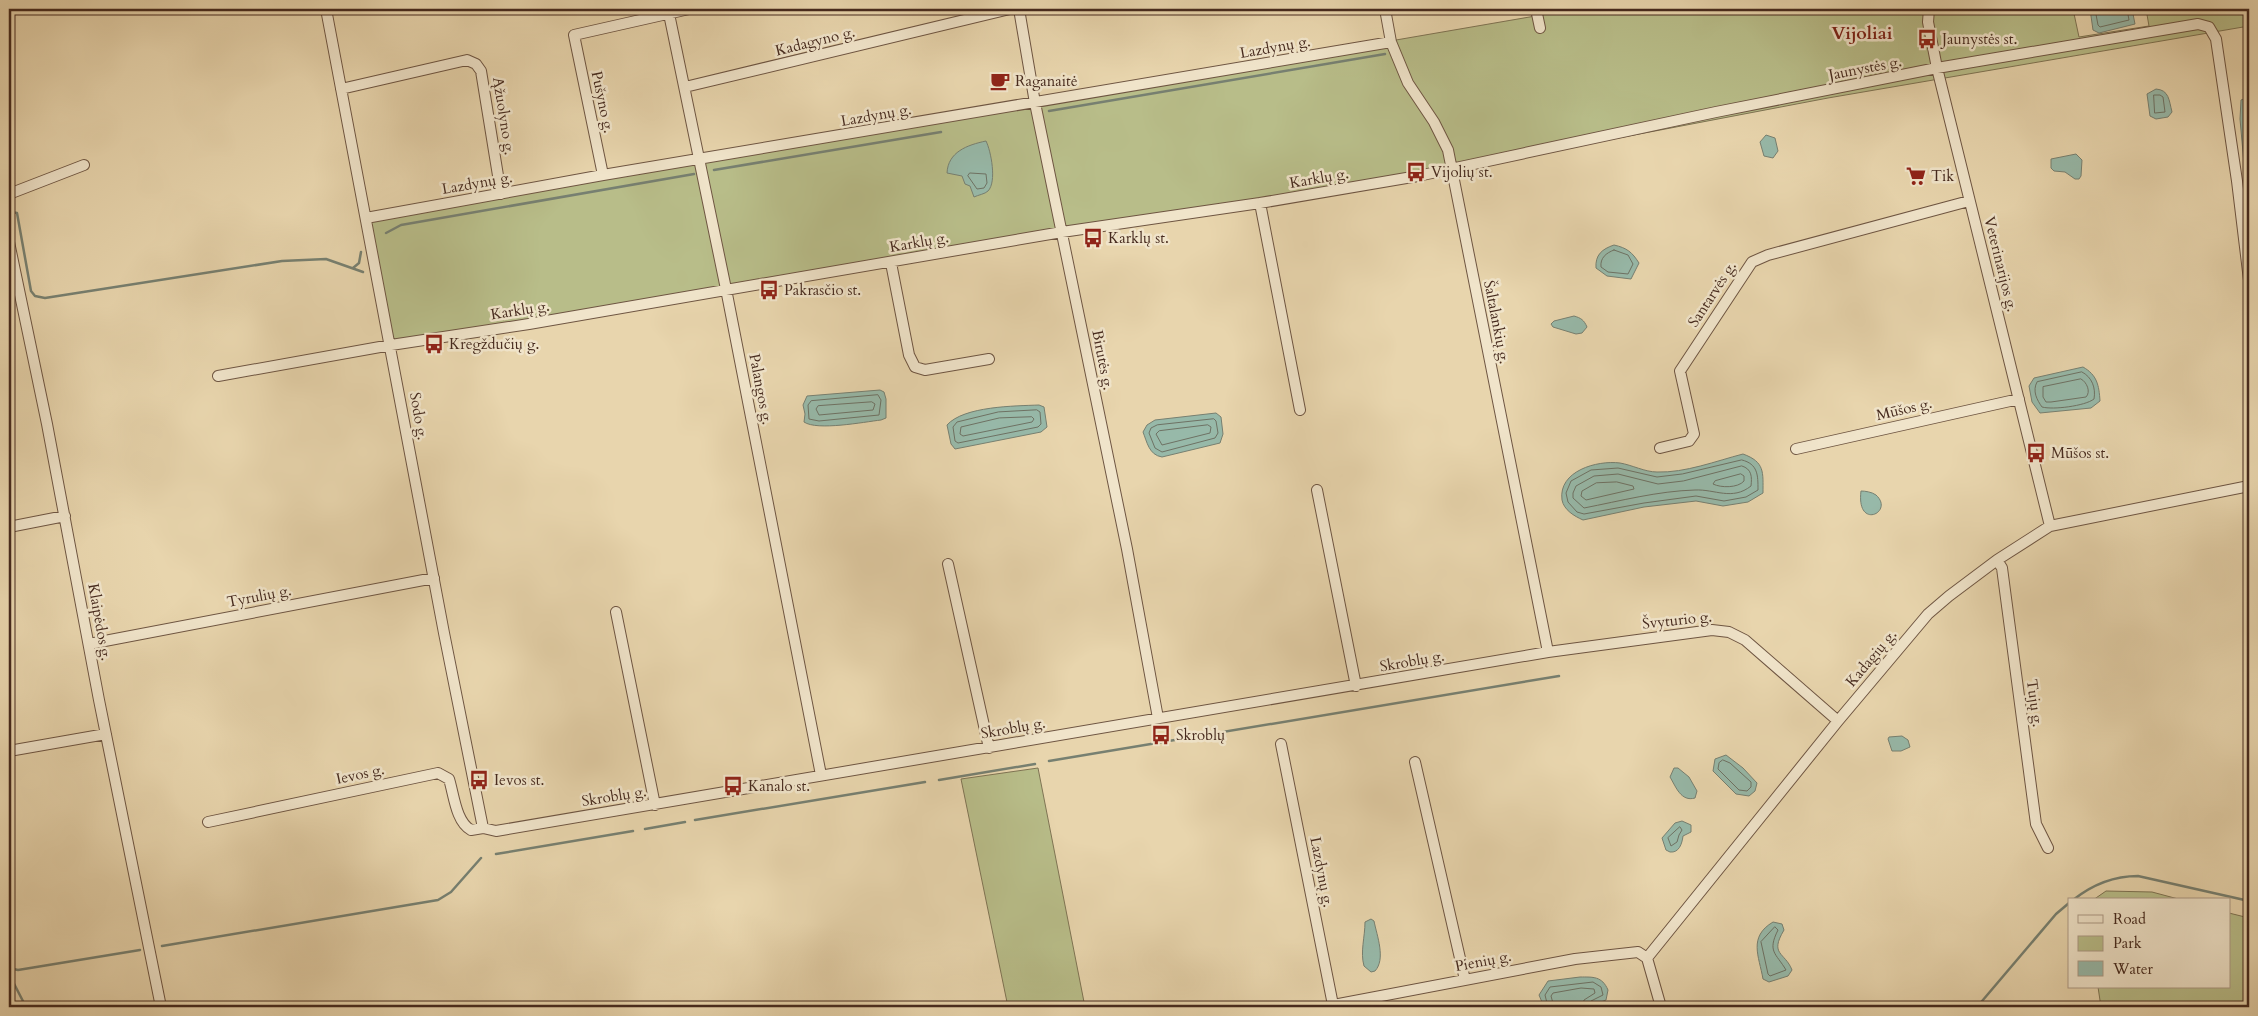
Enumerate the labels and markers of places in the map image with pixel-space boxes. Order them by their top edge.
bus stop icon: Jaunystės st. [1916,28,1938,50]
place label: Jaunystės st. [1940,29,2017,49]
cafe icon: Raganaitė [989,70,1011,92]
place label: Raganaitė [1015,71,1078,91]
bus stop icon: Vijolių st. [1405,161,1427,183]
place label: Vijolių st. [1431,162,1492,182]
supermarket icon: Tik [1905,165,1927,187]
place label: Tik [1931,166,1954,186]
bus stop icon: Karklų st. [1082,227,1104,249]
place label: Karklų st. [1108,228,1169,248]
bus stop icon: Pakrasčio st. [758,279,780,301]
place label: Pakrasčio st. [784,280,861,300]
bus stop icon: Kregždučių g. [423,333,445,355]
place label: Kregždučių g. [449,334,539,354]
bus stop icon: Mūšos st. [2025,442,2047,464]
place label: Mūšos st. [2051,443,2109,463]
bus stop icon: Skroblų [1150,724,1172,746]
place label: Skroblų [1176,725,1225,745]
bus stop icon: Ievos st. [468,769,490,791]
place label: Ievos st. [494,770,544,790]
bus stop icon: Kanalo st. [722,775,744,797]
place label: Kanalo st. [748,776,810,796]

